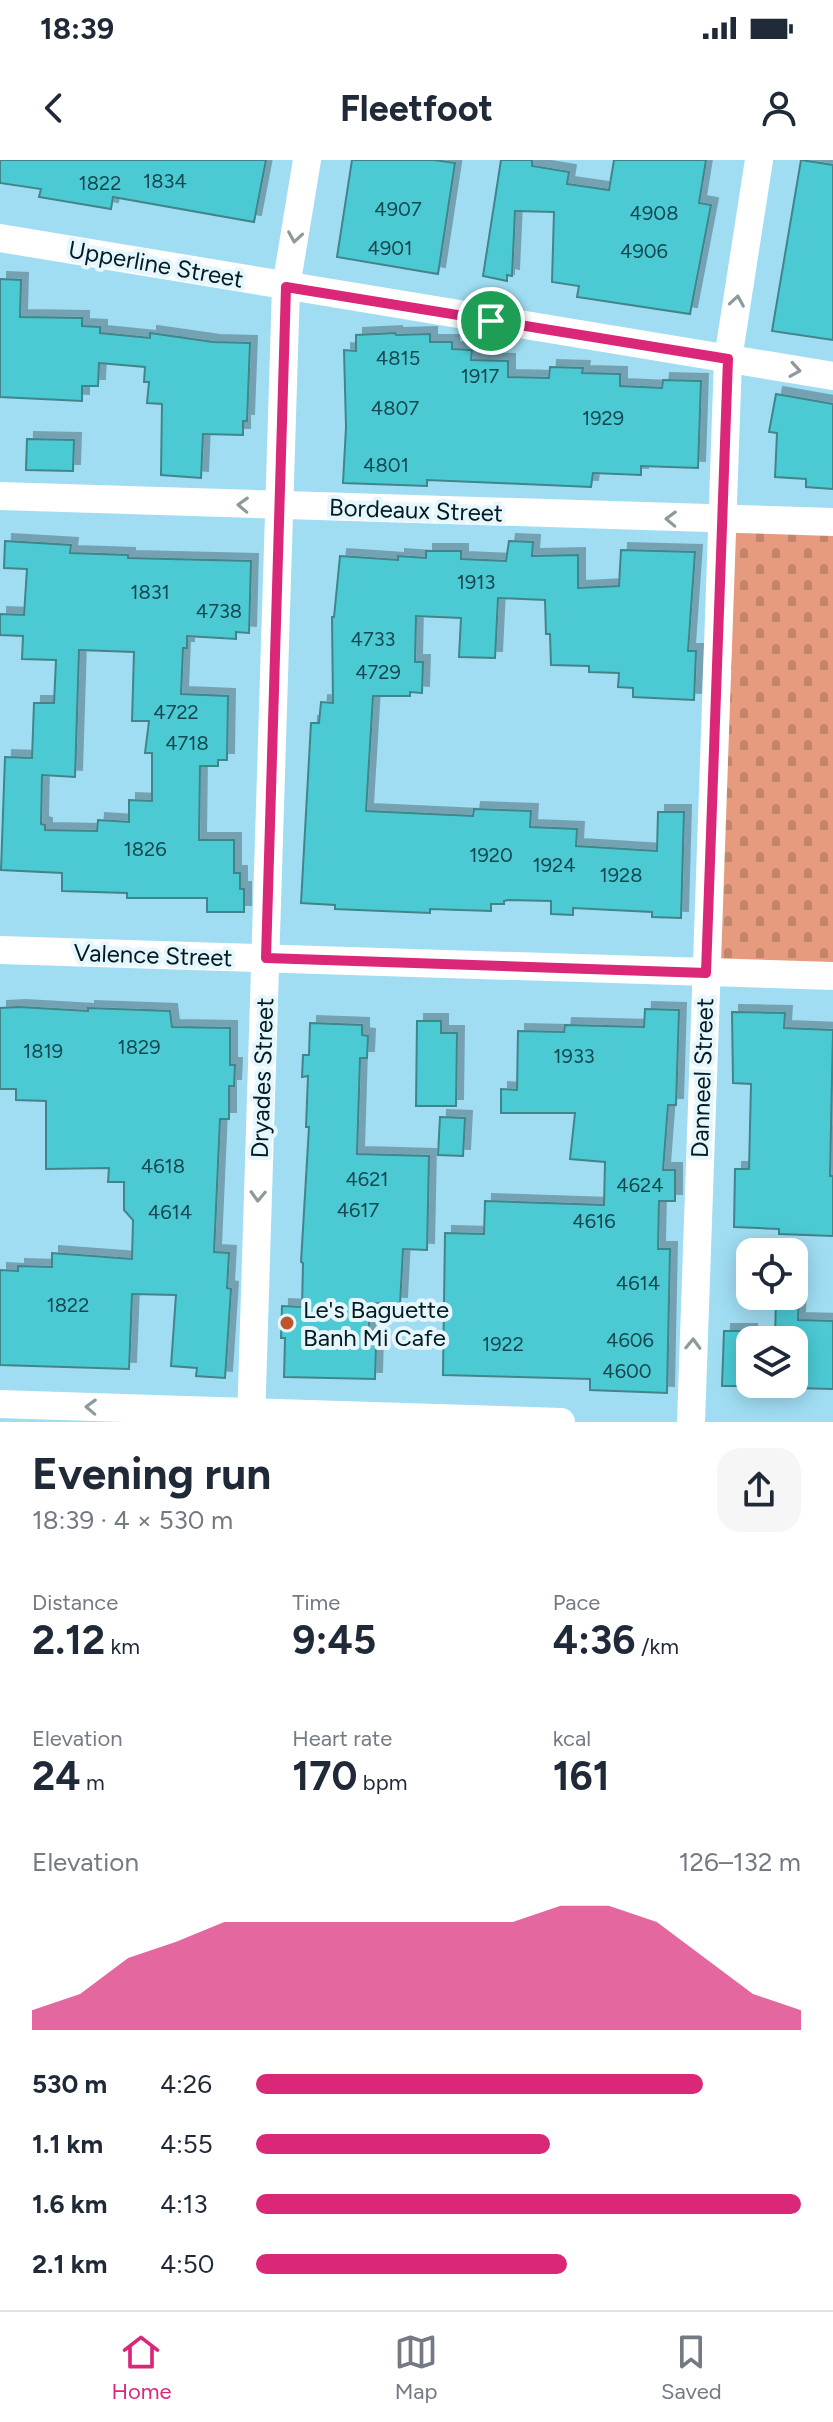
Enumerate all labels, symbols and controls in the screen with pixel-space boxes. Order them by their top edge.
text: 18:39 [40,10,114,47]
icon: back [32,86,76,130]
icon: person [757,86,801,130]
text: Fleetfoot [340,87,493,130]
house number: 1834 [143,169,187,193]
house number: 1822 [79,171,121,195]
house number: 4907 [374,197,422,221]
house number: 4908 [630,201,678,225]
one-way arrow [287,230,304,244]
street label: Upperline Street [66,234,246,294]
house number: 4901 [368,236,412,260]
house number: 4906 [620,239,668,263]
pin [457,287,525,355]
one-way arrow [728,294,745,308]
icon: arrive [469,299,513,343]
house number: 4815 [376,346,420,370]
one-way arrow [788,361,802,378]
house number: 1917 [461,364,500,388]
house number: 4807 [371,396,419,420]
house number: 1929 [582,406,624,430]
house number: 4801 [363,453,409,477]
street label: Bordeaux Street [329,492,503,528]
one-way arrow [236,496,249,513]
one-way arrow [664,511,677,528]
house number: 1913 [457,570,495,594]
house number: 1831 [130,580,170,604]
house number: 4738 [196,599,242,623]
house number: 4733 [351,627,395,651]
house number: 4729 [355,660,401,684]
house number: 4722 [153,700,199,724]
house number: 4718 [165,731,209,755]
house number: 1826 [123,837,167,861]
house number: 1920 [469,843,513,867]
house number: 1924 [532,853,576,877]
house number: 1928 [599,863,643,887]
street label: Valence Street [73,938,233,972]
street label: Dryades Street [245,997,279,1159]
street label: Danneel Street [685,997,719,1159]
house number: 1829 [117,1035,161,1059]
house number: 1819 [23,1039,63,1063]
house number: 1933 [553,1044,595,1068]
house number: 4618 [141,1154,185,1178]
house number: 4621 [345,1167,389,1191]
house number: 4624 [616,1173,664,1197]
one-way arrow [250,1190,267,1203]
house number: 4617 [337,1198,380,1222]
house number: 4614 [148,1200,192,1224]
house number: 4616 [572,1209,616,1233]
map controls [736,1238,808,1398]
button: locate [736,1238,808,1310]
house number: 4614 [616,1271,660,1295]
house number: 1822 [47,1293,89,1317]
place label: Le's Baguette Banh Mi Cafe [303,1295,449,1352]
marker: Le's Baguette Banh Mi Cafe [278,1314,296,1332]
button: layers [736,1326,808,1398]
house number: 4606 [606,1328,654,1352]
house number: 1922 [482,1332,524,1356]
one-way arrow [685,1337,702,1350]
house number: 4600 [602,1359,652,1383]
one-way arrow [84,1398,97,1415]
text: Evening run [32,1447,271,1500]
button: share [717,1448,801,1532]
text: 18:39 · 4 × 530 m [32,1504,233,1536]
text: Distance [32,1589,118,1616]
text: Time [292,1589,340,1616]
text: Pace [553,1589,600,1616]
text: 2.12 [32,1616,105,1664]
text: 9:45 [292,1616,376,1664]
text: 4:36 [553,1616,635,1664]
text: km [105,1633,140,1660]
text: /km [635,1633,679,1660]
text: Elevation [32,1725,122,1752]
text: Heart rate [292,1725,392,1752]
text: kcal [553,1725,591,1752]
text: 24 [32,1752,80,1800]
text: 170 [292,1752,357,1800]
text: 161 [553,1752,610,1800]
text: m [80,1769,105,1796]
text: bpm [357,1769,407,1796]
text: Elevation [32,1846,139,1878]
text: 126–132 m [679,1846,801,1878]
text: 530 m [32,2068,107,2100]
text: 4:26 [160,2068,212,2100]
text: 1.1 km [32,2128,103,2160]
text: 4:55 [160,2128,213,2160]
text: 1.6 km [32,2188,107,2220]
text: 4:13 [160,2188,208,2220]
text: 2.1 km [32,2248,107,2280]
text: 4:50 [160,2248,214,2280]
tab: Home [111,2330,171,2405]
tab: Map [394,2330,438,2405]
tab: Saved [661,2330,722,2405]

